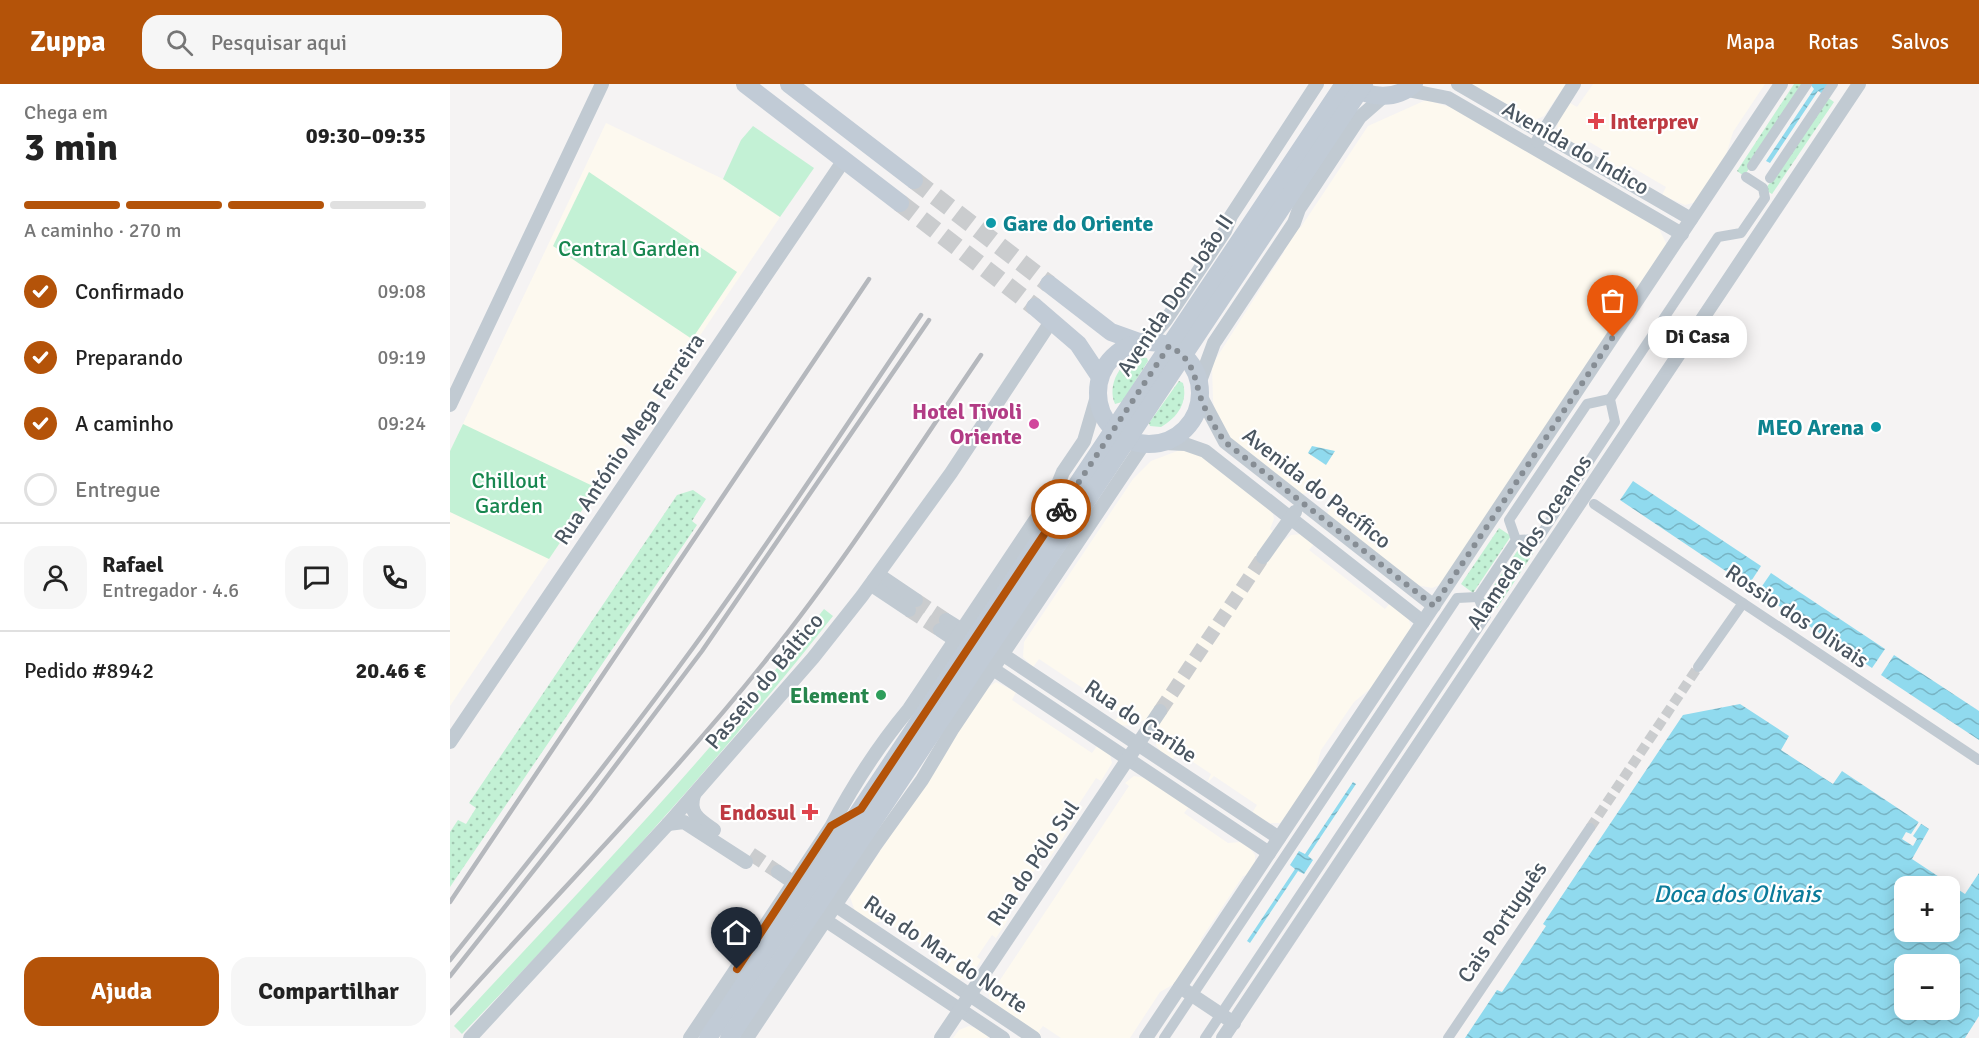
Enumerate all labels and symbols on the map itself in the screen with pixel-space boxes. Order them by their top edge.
street label: Avenida do Índico [1498,95,1654,201]
place label: Interprev [1610,108,1699,135]
marker: Interprev [1587,112,1605,130]
street label: Avenida Dom João II [1111,209,1239,381]
place label: Gare do Oriente [1003,210,1153,237]
marker: Gare do Oriente [984,216,998,230]
park label: Central Garden [558,235,700,262]
pin [1587,275,1638,337]
callout: Di Casa [1649,316,1748,358]
street label: Rua António Mega Ferreira [548,328,710,550]
place label: Hotel Tivoli Oriente [912,398,1022,450]
place label: MEO Arena [1757,414,1864,441]
marker: Hotel Tivoli Oriente [1027,417,1041,431]
marker: MEO Arena [1869,420,1883,434]
street label: Avenida do Pacífico [1237,422,1397,554]
street label: Alameda dos Oceanos [1461,450,1597,634]
park label: Chillout Garden [472,467,547,519]
courier [1031,479,1091,539]
street label: Rossio dos Olivais [1720,558,1874,674]
street label: Passeio do Báltico [699,607,829,755]
street label: Rua do Caribe [1080,673,1202,769]
place label: Element [790,682,869,709]
marker: Element [874,688,888,702]
street label: Rua do Pólo Sul [981,795,1085,931]
place label: Endosul [719,799,796,826]
marker: Endosul [801,803,819,821]
street label: Cais Português [1451,856,1553,988]
water label: Doca dos Olivais [1654,879,1823,909]
street label: Rua do Mar do Norte [859,889,1033,1019]
pin [711,907,762,969]

